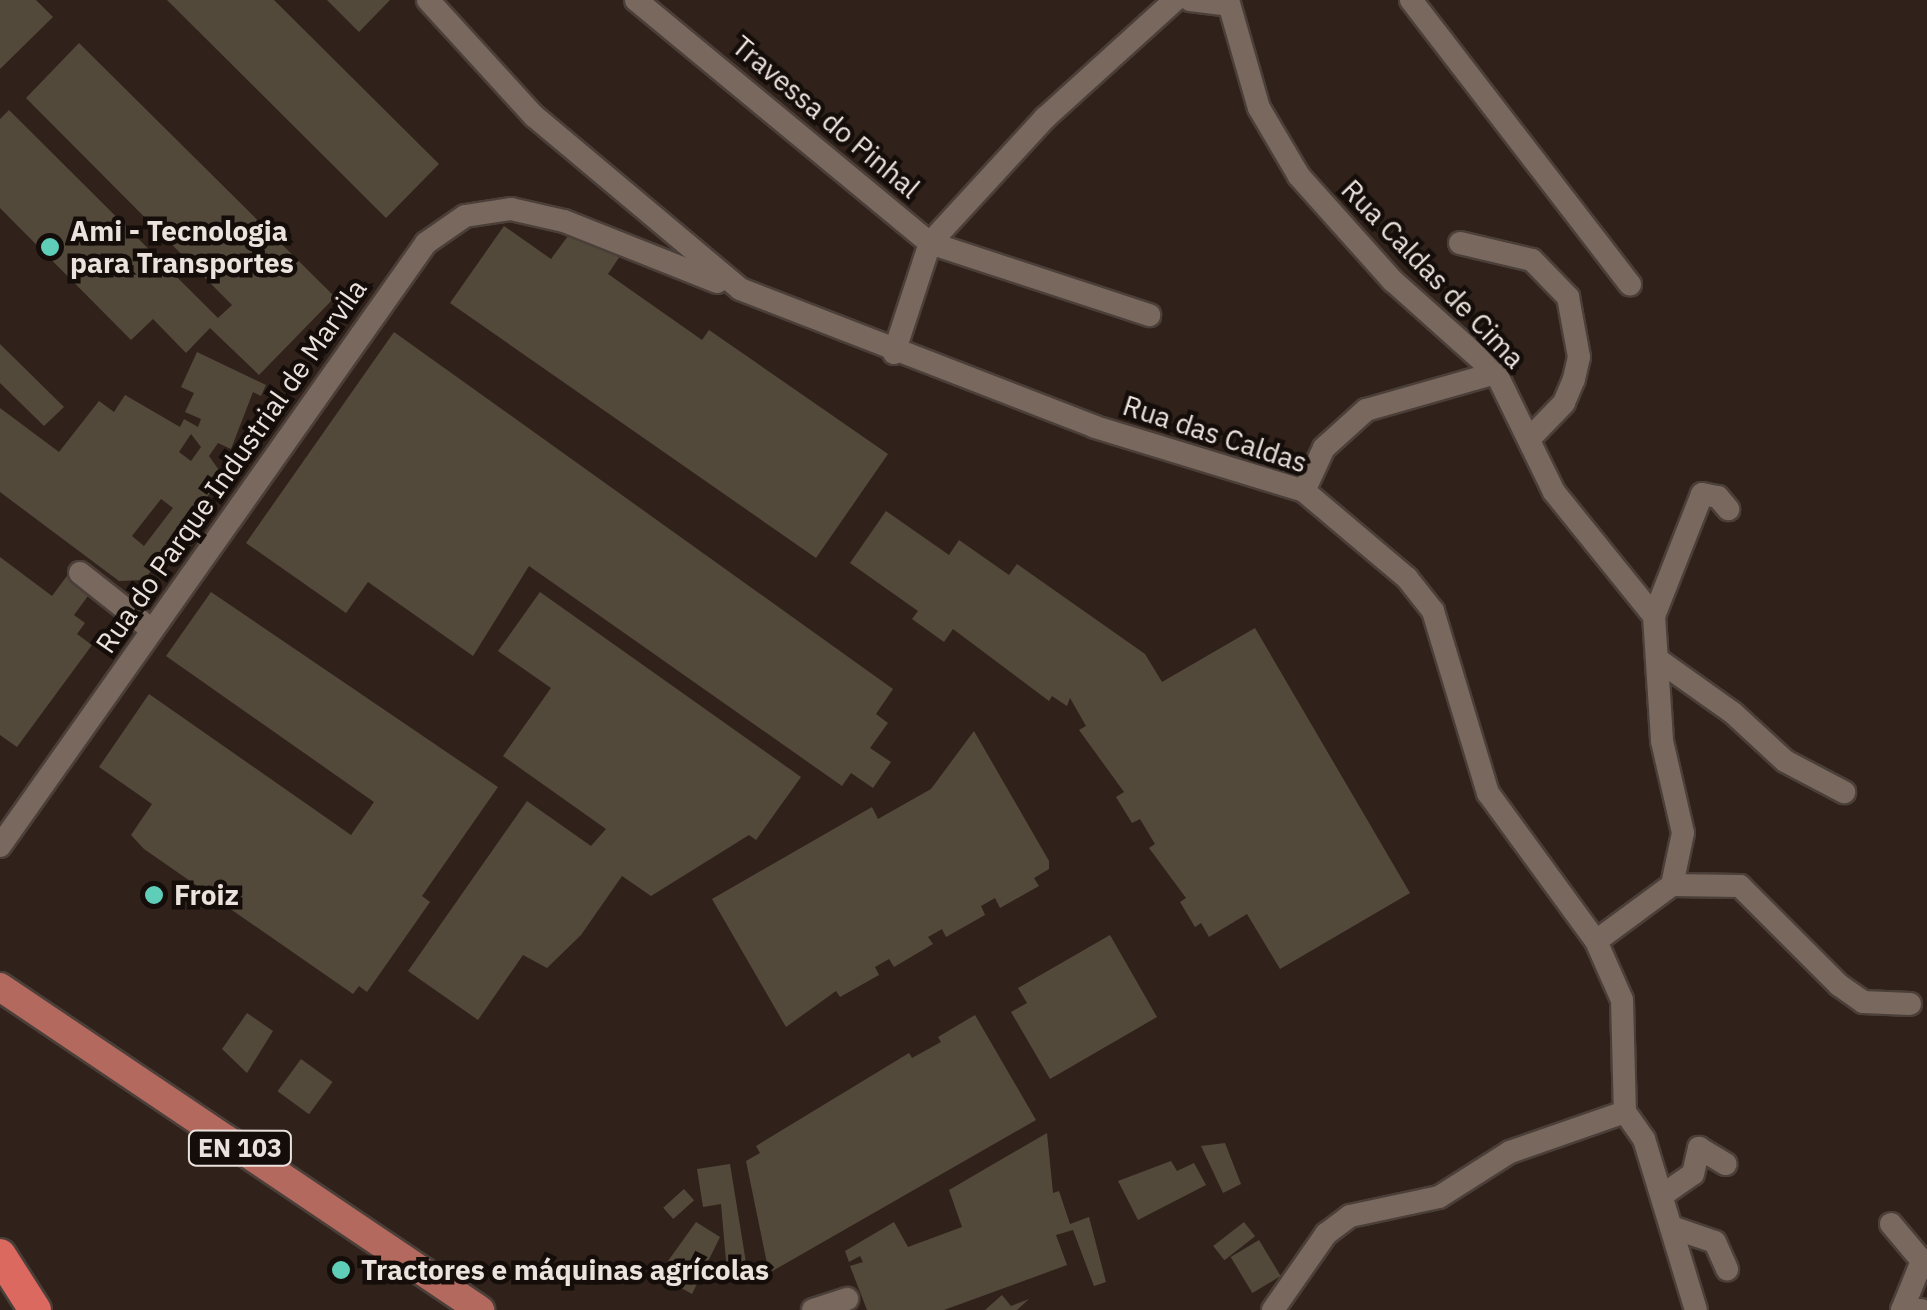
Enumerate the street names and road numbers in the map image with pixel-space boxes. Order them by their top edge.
street label: Travessa do Pinhal [726,29,926,205]
street label: Rua Caldas de Cima [1335,173,1531,375]
street label: Rua do Parque Industrial de Marvila [89,273,373,659]
street label: Rua das Caldas [1119,388,1311,480]
road number: EN 103 [188,1128,292,1168]

